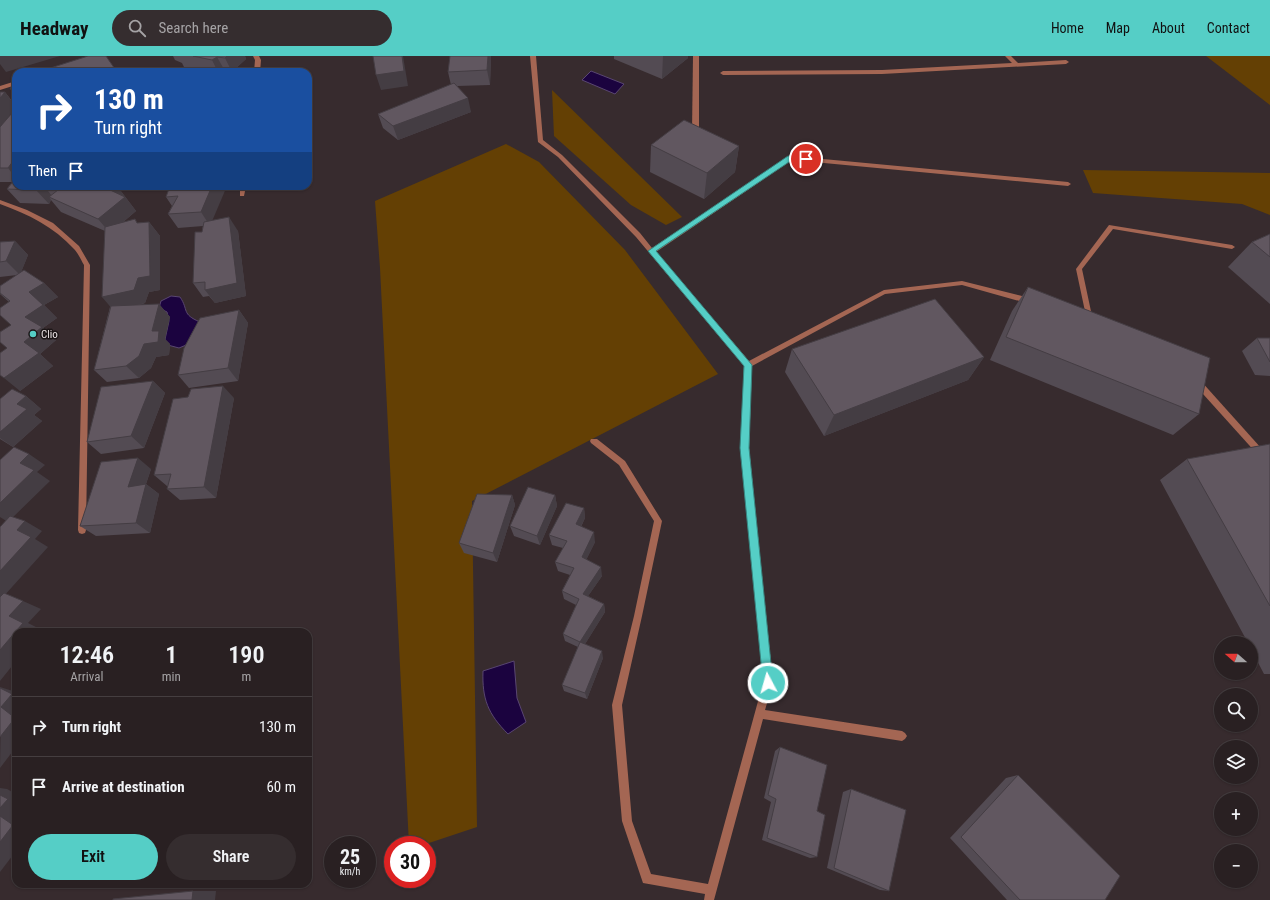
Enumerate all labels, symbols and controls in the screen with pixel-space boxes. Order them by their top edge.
search box [112,10,392,46]
text: Headway [20,17,88,40]
icon: search [126,17,148,39]
text: Search here [158,19,228,37]
text: Home [1051,20,1084,36]
text: Map [1106,20,1130,36]
text: About [1152,20,1185,36]
text: Contact [1207,20,1250,36]
text: 130 m [94,83,164,116]
icon: right [28,84,80,136]
text: Turn right [94,117,162,138]
pin [789,142,823,176]
icon: arrive [795,148,817,170]
icon: arrive [65,160,87,182]
text: Then [28,162,57,180]
place label: Clio [41,328,58,341]
marker: Clio [28,329,38,339]
north arrow [1214,636,1258,680]
map controls [1214,636,1258,888]
text: 12:46 [60,641,114,669]
text: 1 [165,641,177,669]
text: 190 [228,641,264,669]
position arrow [747,662,789,704]
text: Arrival [70,669,103,684]
text: min [162,669,181,684]
text: m [241,669,251,684]
button: search [1214,688,1258,732]
icon: right [28,716,50,738]
text: Turn right [62,718,121,736]
text: 130 m [259,718,296,736]
button: layers [1214,740,1258,784]
icon: arrive [28,776,50,798]
text: Arrive at destination [62,778,185,796]
text: 60 m [266,778,296,796]
button: + [1214,792,1258,836]
button: Exit [28,834,158,880]
button: Share [166,834,296,880]
speed limit sign: 30 [384,836,436,888]
button: − [1214,844,1258,888]
text: 25 [340,845,360,869]
text: km/h [340,866,360,877]

